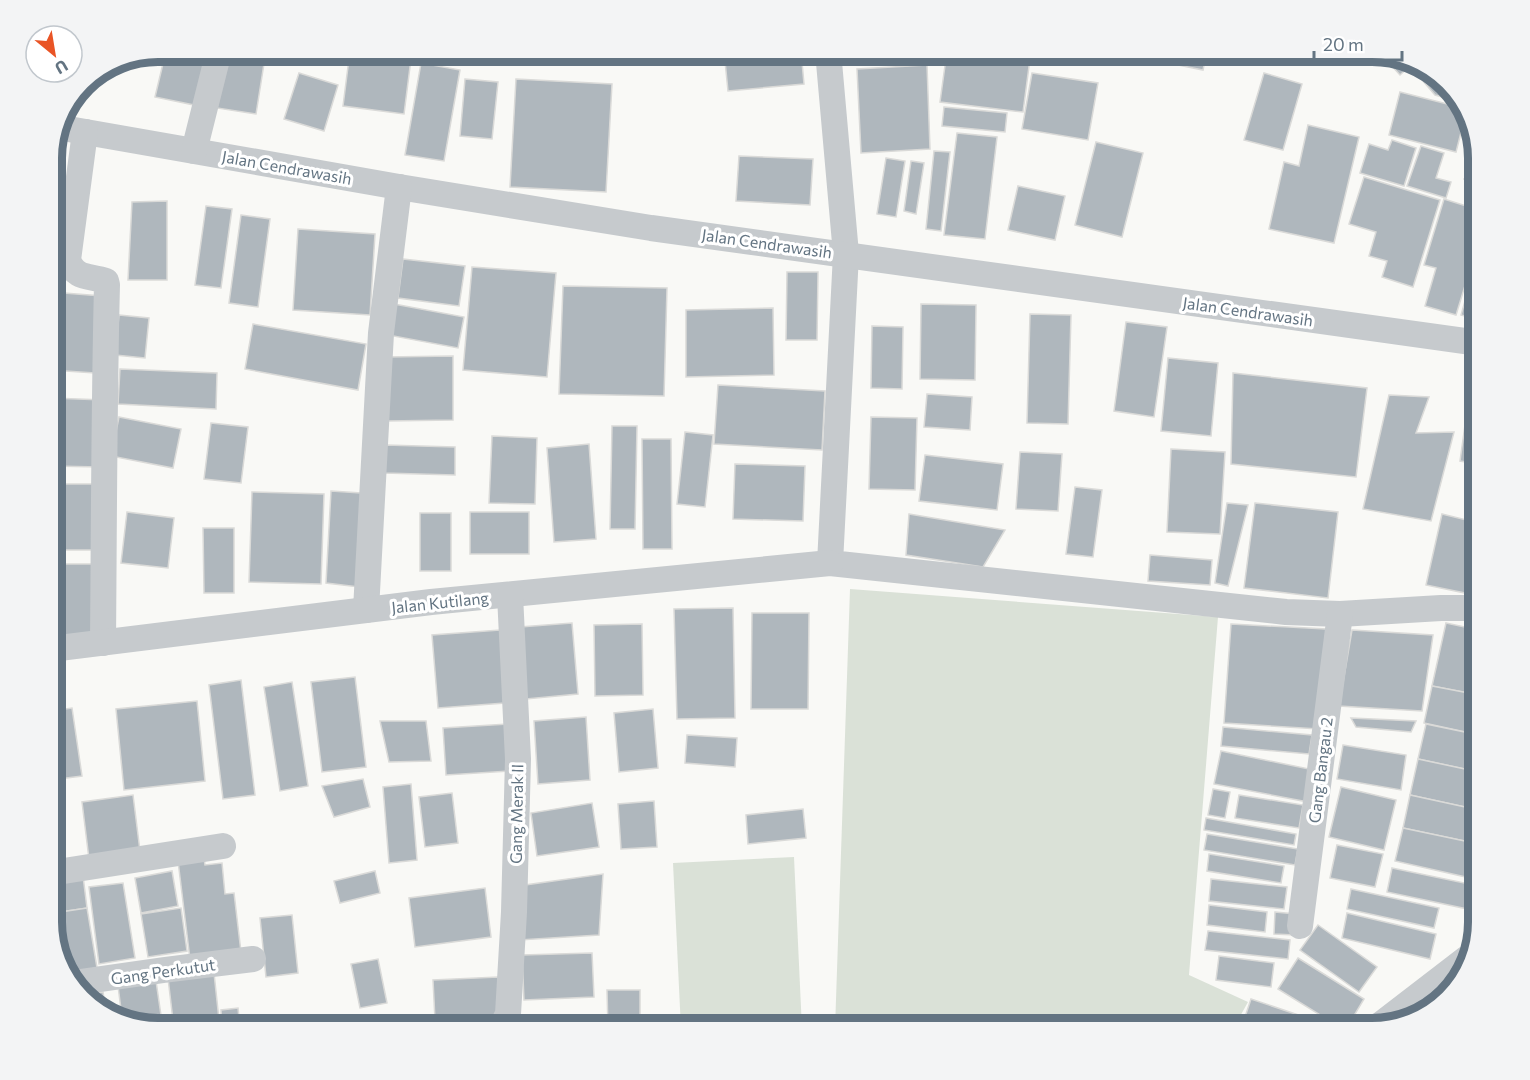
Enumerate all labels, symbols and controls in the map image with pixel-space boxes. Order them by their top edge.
north arrow [24,24,84,84]
scale bar [1314,24,1402,62]
text: 20 m [1323,33,1364,55]
text: U [52,56,72,79]
street label: Jalan Cendrawasih [221,146,353,188]
street label: Jalan Cendrawasih [701,224,833,262]
street label: Jalan Cendrawasih [1182,292,1314,330]
street label: Jalan Kutilang [390,587,490,617]
street label: Gang Bangau 2 [1304,716,1336,824]
street label: Gang Merak II [506,764,526,864]
street label: Gang Perkutut [110,954,217,988]

